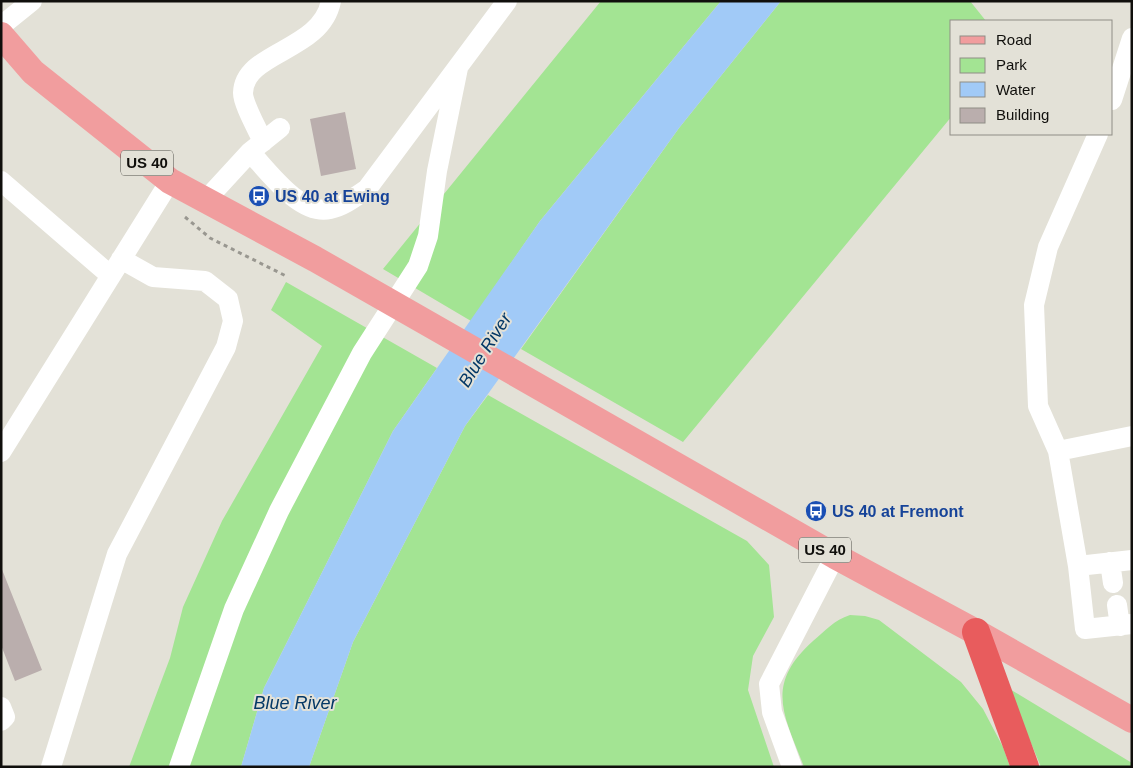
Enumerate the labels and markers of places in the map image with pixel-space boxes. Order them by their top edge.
bus stop icon: US 40 at Ewing [247,184,271,208]
place label: US 40 at Ewing [275,188,390,205]
bus stop icon: US 40 at Fremont [804,499,828,523]
place label: US 40 at Fremont [832,503,964,520]

